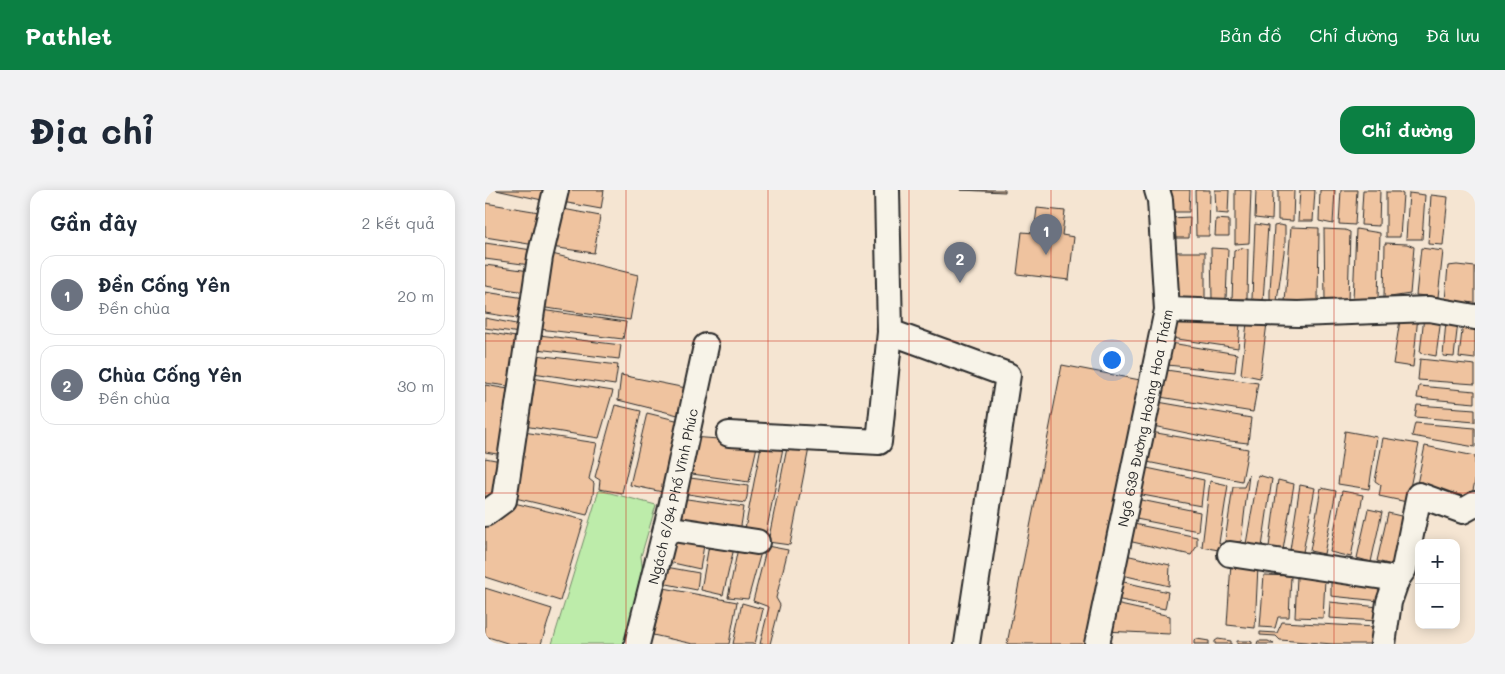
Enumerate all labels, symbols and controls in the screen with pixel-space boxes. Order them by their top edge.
text: Pathlet [25,20,112,51]
text: Bản đồ [1220,23,1282,47]
text: Chỉ đường [1310,23,1398,47]
text: Đã lưu [1426,23,1480,47]
button: Chỉ đường [1340,106,1475,154]
text: Địa chỉ [30,107,155,153]
text: Gần đây [50,209,138,236]
text: 2 kết quả [361,212,435,233]
pin: 1 [1030,214,1062,255]
pin: 2 [944,242,976,283]
text: Đền Cống Yên [98,272,230,297]
text: 1 [63,285,71,306]
text: 20 m [397,285,434,306]
text: Đền chùa [98,297,171,318]
street label: Ngõ 639 Đường Hoàng Hoa Thám [1112,307,1176,528]
your location [1099,347,1125,373]
text: Chùa Cống Yên [98,362,242,387]
text: 2 [63,375,71,396]
text: 30 m [397,375,434,396]
text: Đền chùa [98,387,171,408]
street label: Ngách 6/94 Phố Vĩnh Phúc [643,407,702,586]
map controls [1415,539,1460,629]
button: + [1415,539,1460,584]
button: − [1415,584,1460,629]

